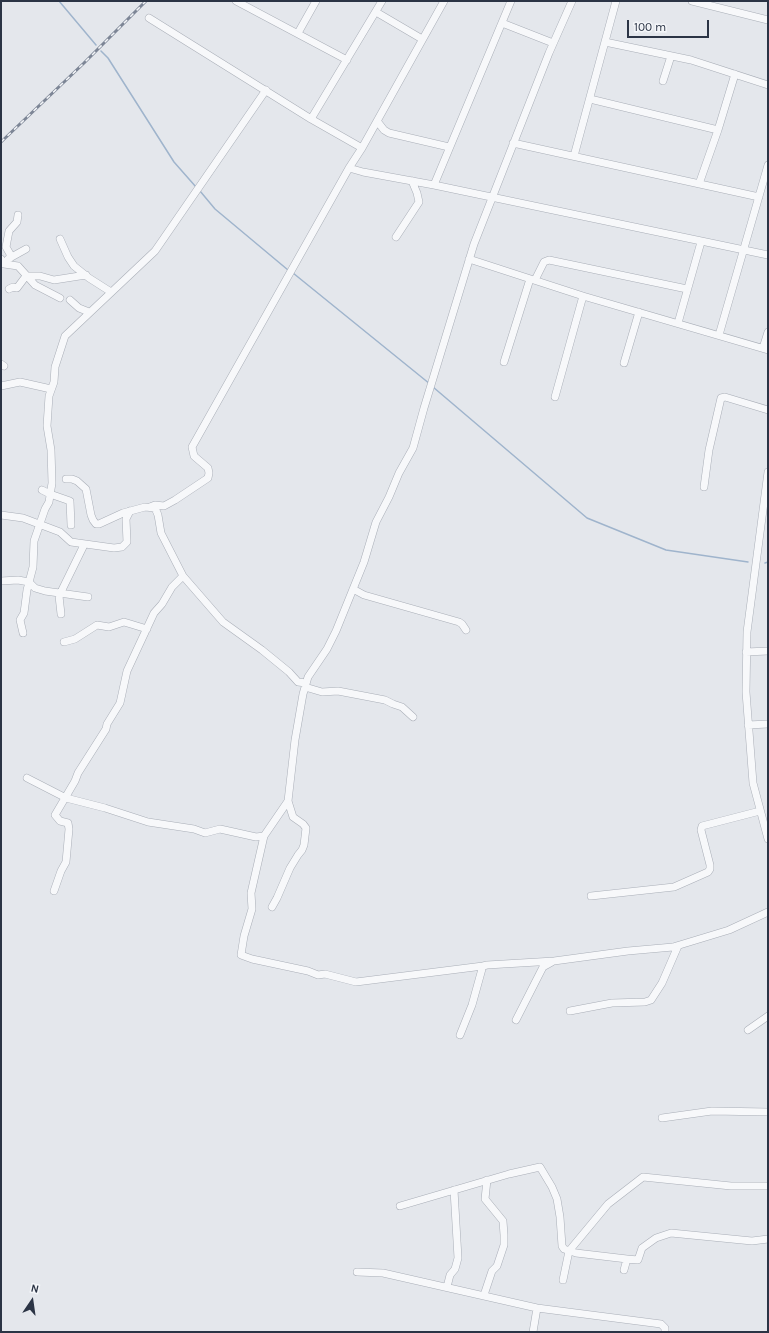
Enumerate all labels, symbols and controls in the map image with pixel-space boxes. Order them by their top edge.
scale bar [629,12,711,38]
text: 100 m [634,20,666,34]
north arrow [12,1281,52,1321]
text: N [29,1282,40,1296]

